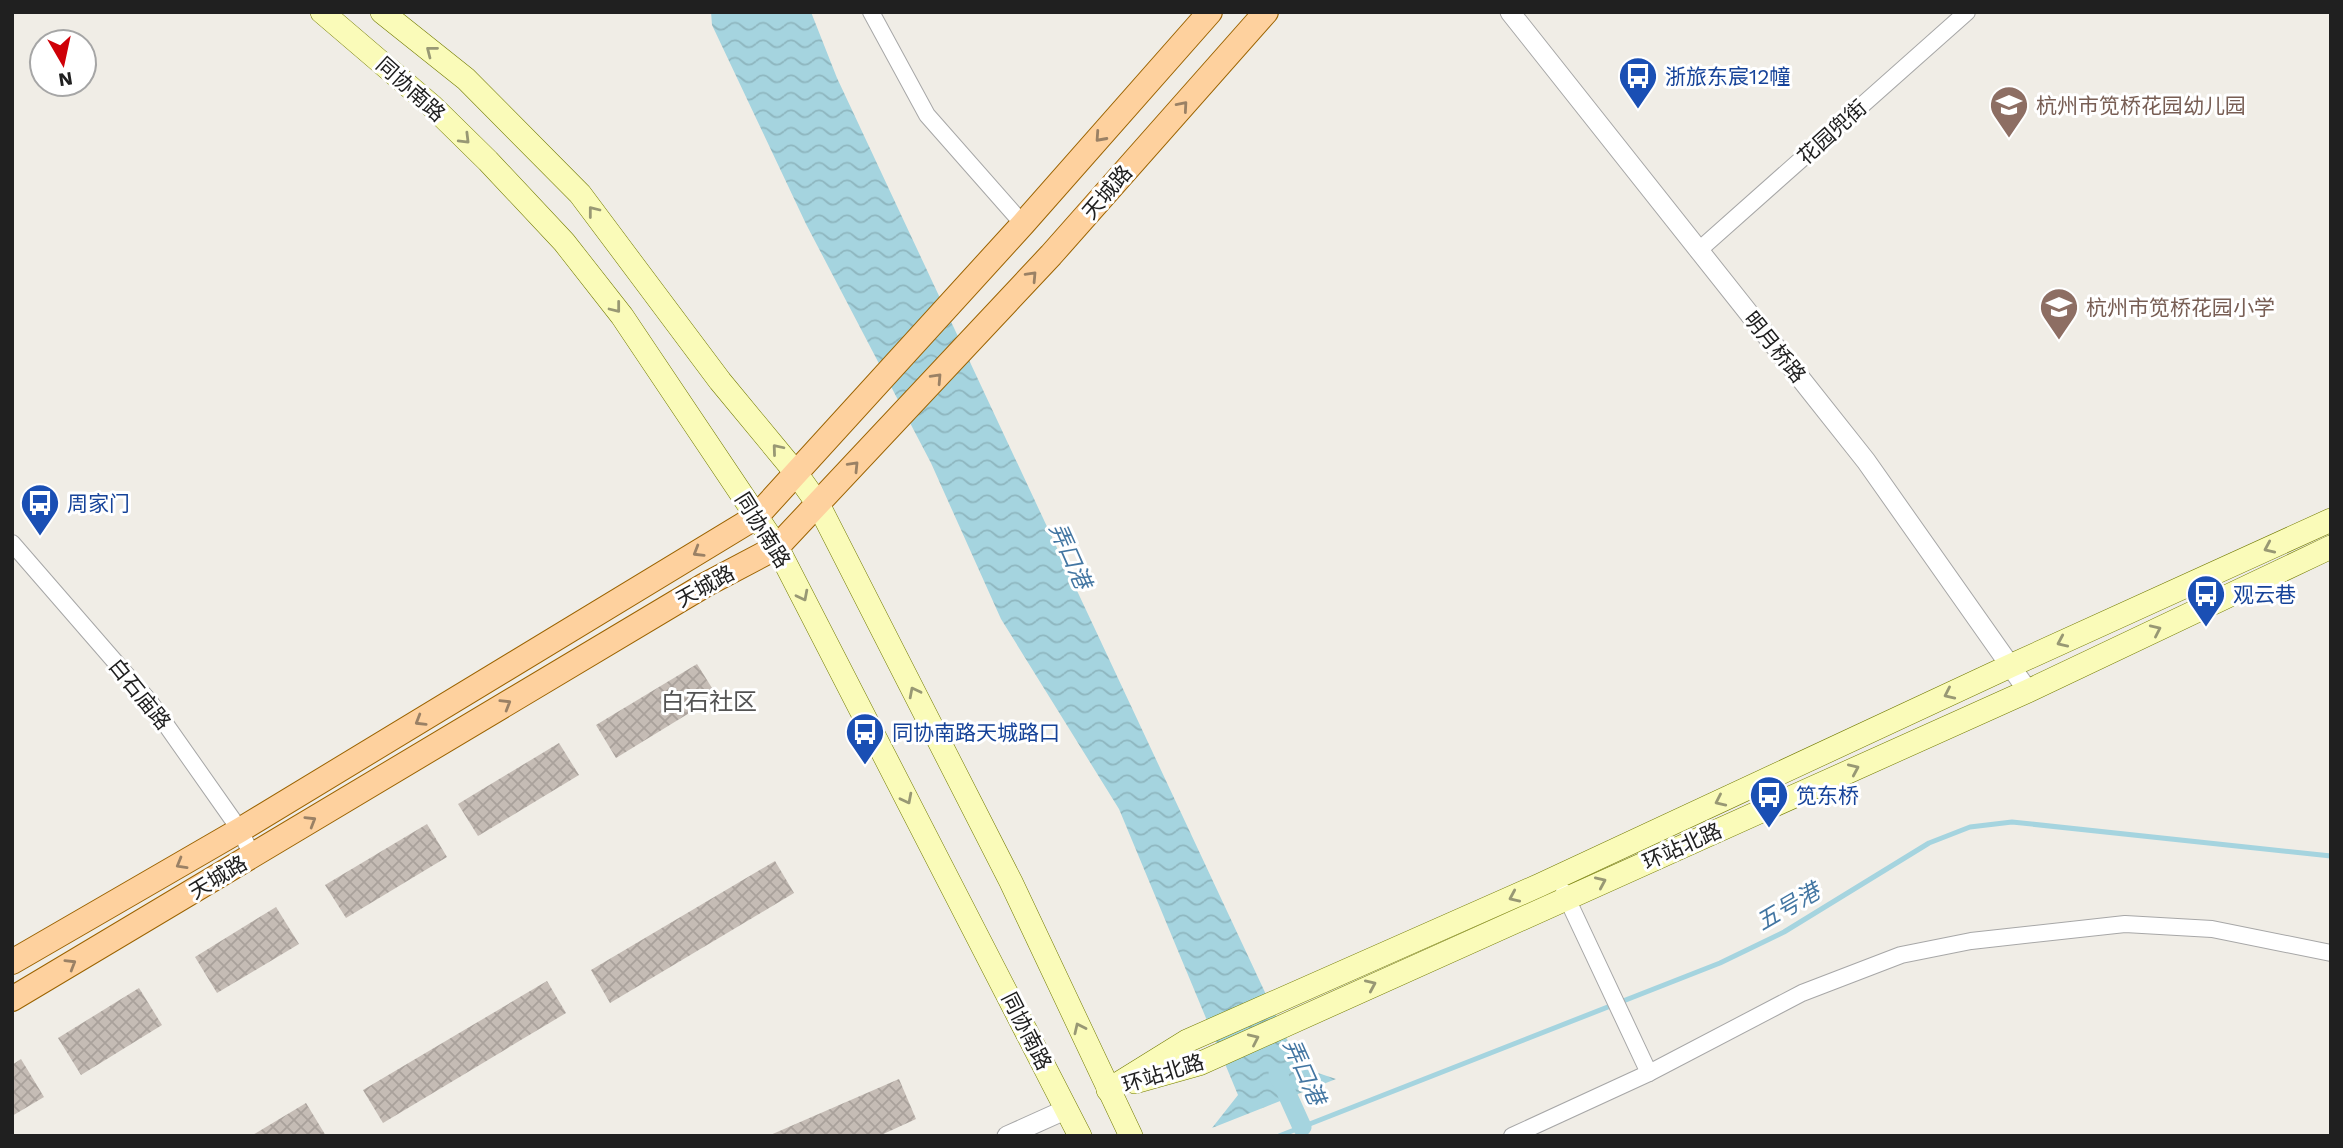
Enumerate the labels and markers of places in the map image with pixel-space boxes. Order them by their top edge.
bus stop icon: 浙旅东宸12幢 [1617,55,1659,110]
place label: 浙旅东宸12幢 [1665,64,1790,89]
school or university icon: 杭州市笕桥花园幼儿园 [1988,84,2030,139]
place label: 杭州市笕桥花园幼儿园 [2036,93,2246,118]
school or university icon: 杭州市笕桥花园小学 [2038,286,2080,341]
place label: 杭州市笕桥花园小学 [2086,295,2275,320]
bus stop icon: 周家门 [19,482,61,537]
place label: 周家门 [67,491,130,516]
bus stop icon: 观云巷 [2185,573,2227,628]
place label: 观云巷 [2233,582,2296,607]
bus stop icon: 同协南路天城路口 [844,711,886,766]
place label: 同协南路天城路口 [892,720,1060,745]
bus stop icon: 笕东桥 [1748,774,1790,829]
place label: 笕东桥 [1796,783,1859,808]

